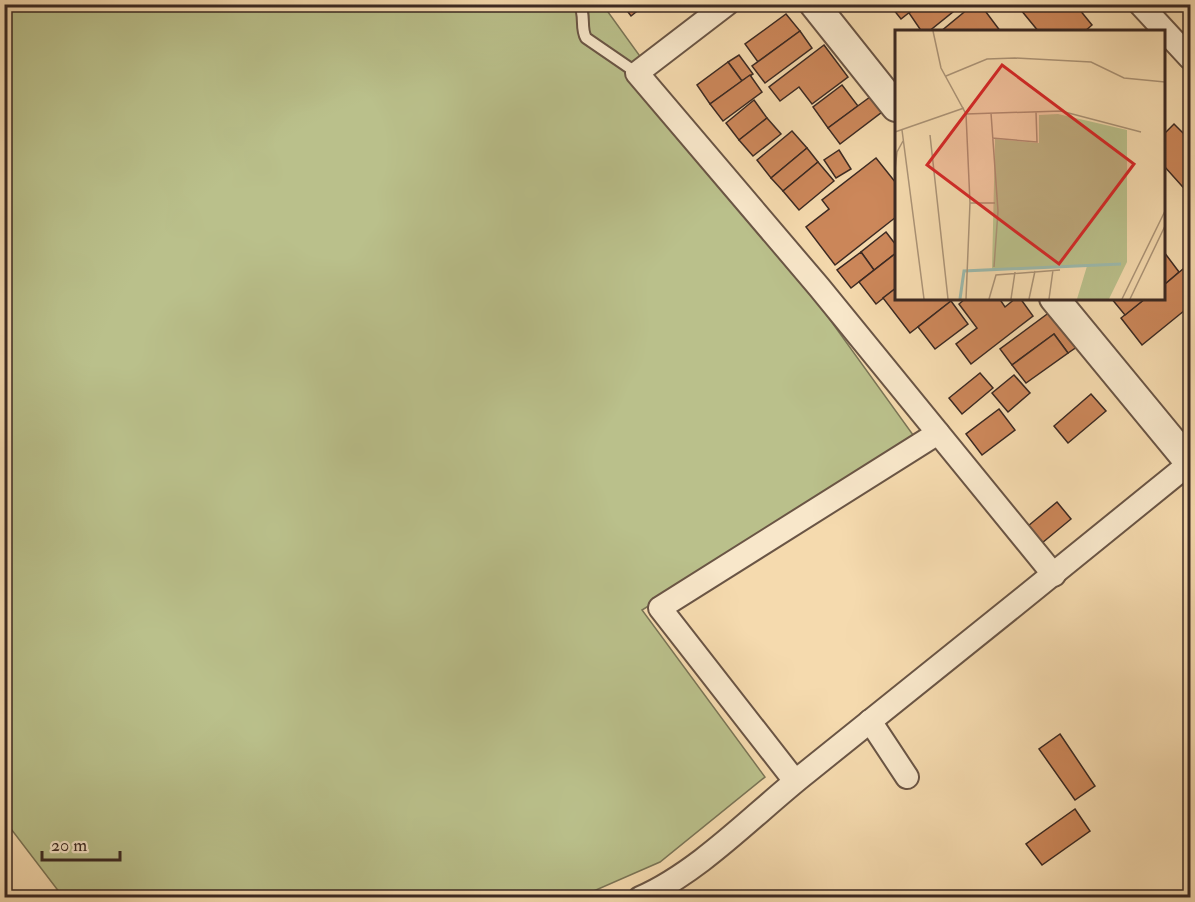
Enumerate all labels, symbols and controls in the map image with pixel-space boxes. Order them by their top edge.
inset map [895,30,1165,300]
scale bar [42,824,120,862]
text: 20 m [51,834,87,857]

